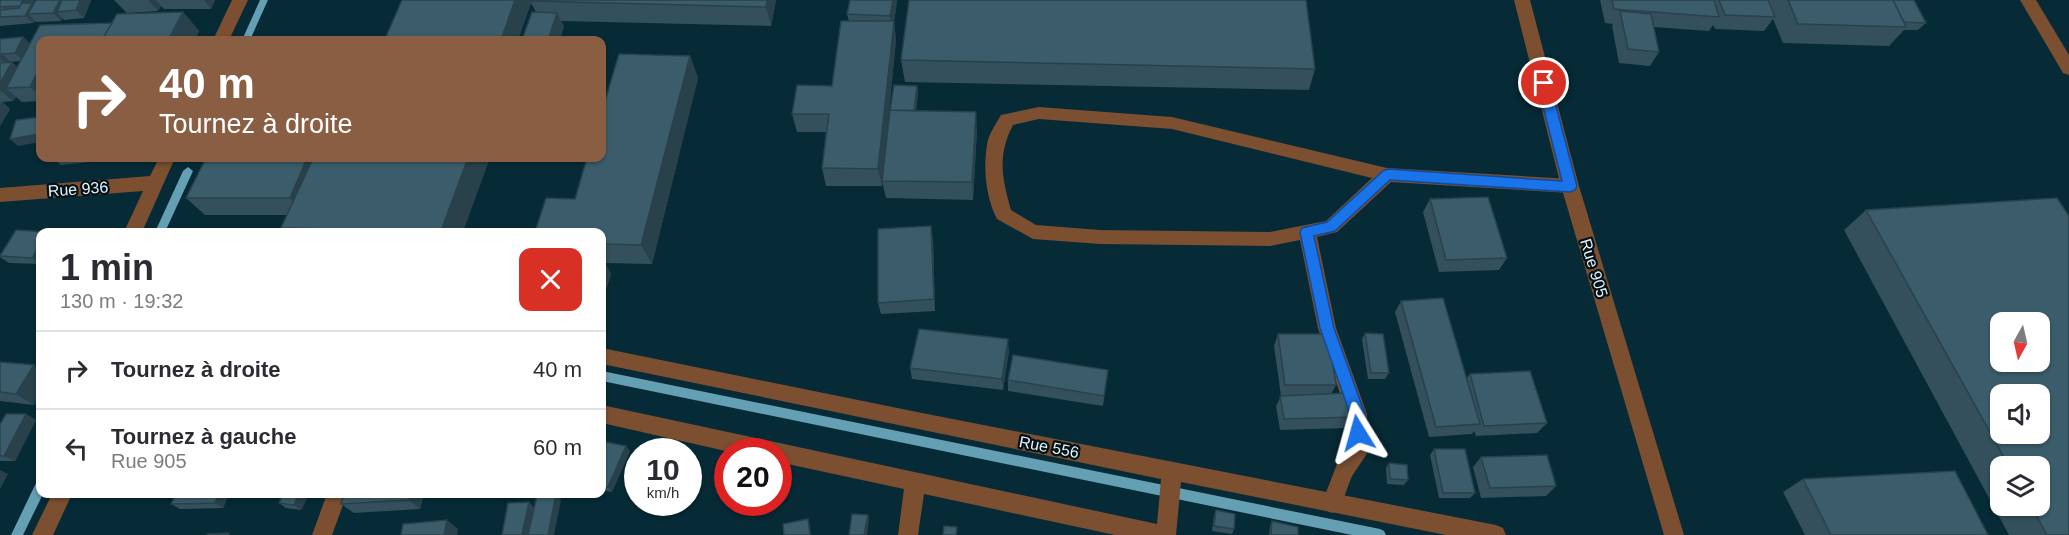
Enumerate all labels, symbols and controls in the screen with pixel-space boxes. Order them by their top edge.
pin [1518,57,1569,108]
icon: right [60,60,138,138]
text: 40 m [159,60,255,107]
icon: arrive [1527,66,1560,99]
text: Tournez à droite [159,109,353,139]
street label: Rue 936 [47,178,109,200]
street label: Rue 905 [1577,237,1611,300]
text: 1 min [60,247,154,288]
button: close [519,248,582,311]
text: 130 m · 19:32 [60,290,183,312]
north arrow [1990,312,2050,372]
map controls [1990,312,2050,516]
icon: right [60,354,93,387]
text: Tournez à droite [111,357,281,382]
text: 40 m [533,357,582,382]
button: sound [1990,384,2050,444]
position arrow [1326,401,1390,465]
text: Tournez à gauche [111,424,296,449]
icon: left [60,432,93,465]
street label: Rue 556 [1018,433,1080,461]
text: 60 m [533,435,582,460]
speed limit sign: 20 [714,438,792,516]
text: Rue 905 [111,450,187,472]
text: 10 [646,453,680,486]
button: layers [1990,456,2050,516]
text: km/h [647,484,679,501]

